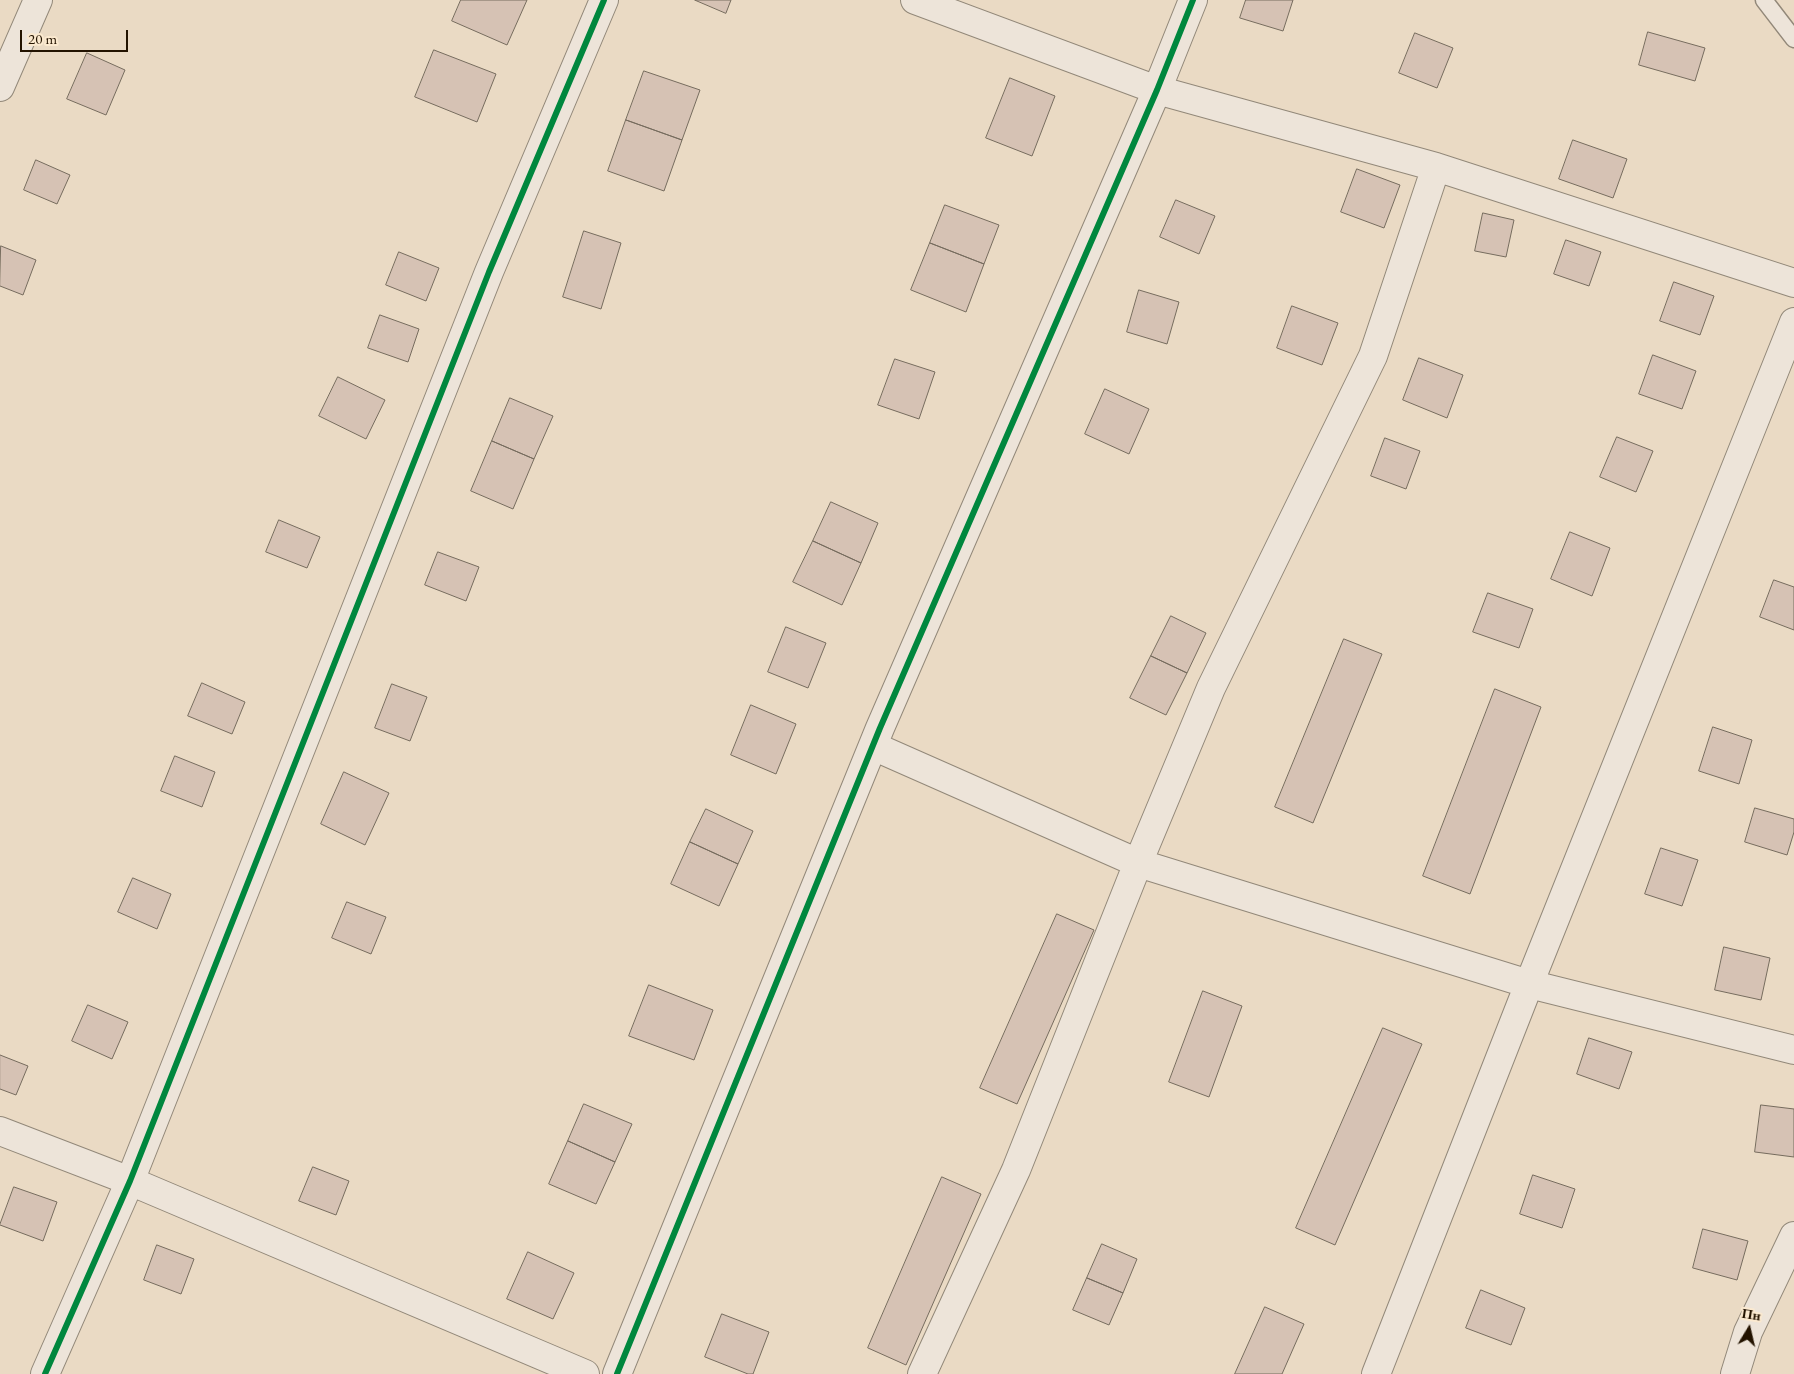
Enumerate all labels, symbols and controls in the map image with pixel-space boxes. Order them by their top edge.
scale bar [22,20,130,52]
text: 20 m [28,29,57,48]
north arrow [1724,1304,1774,1354]
text: Пн [1740,1304,1762,1325]

